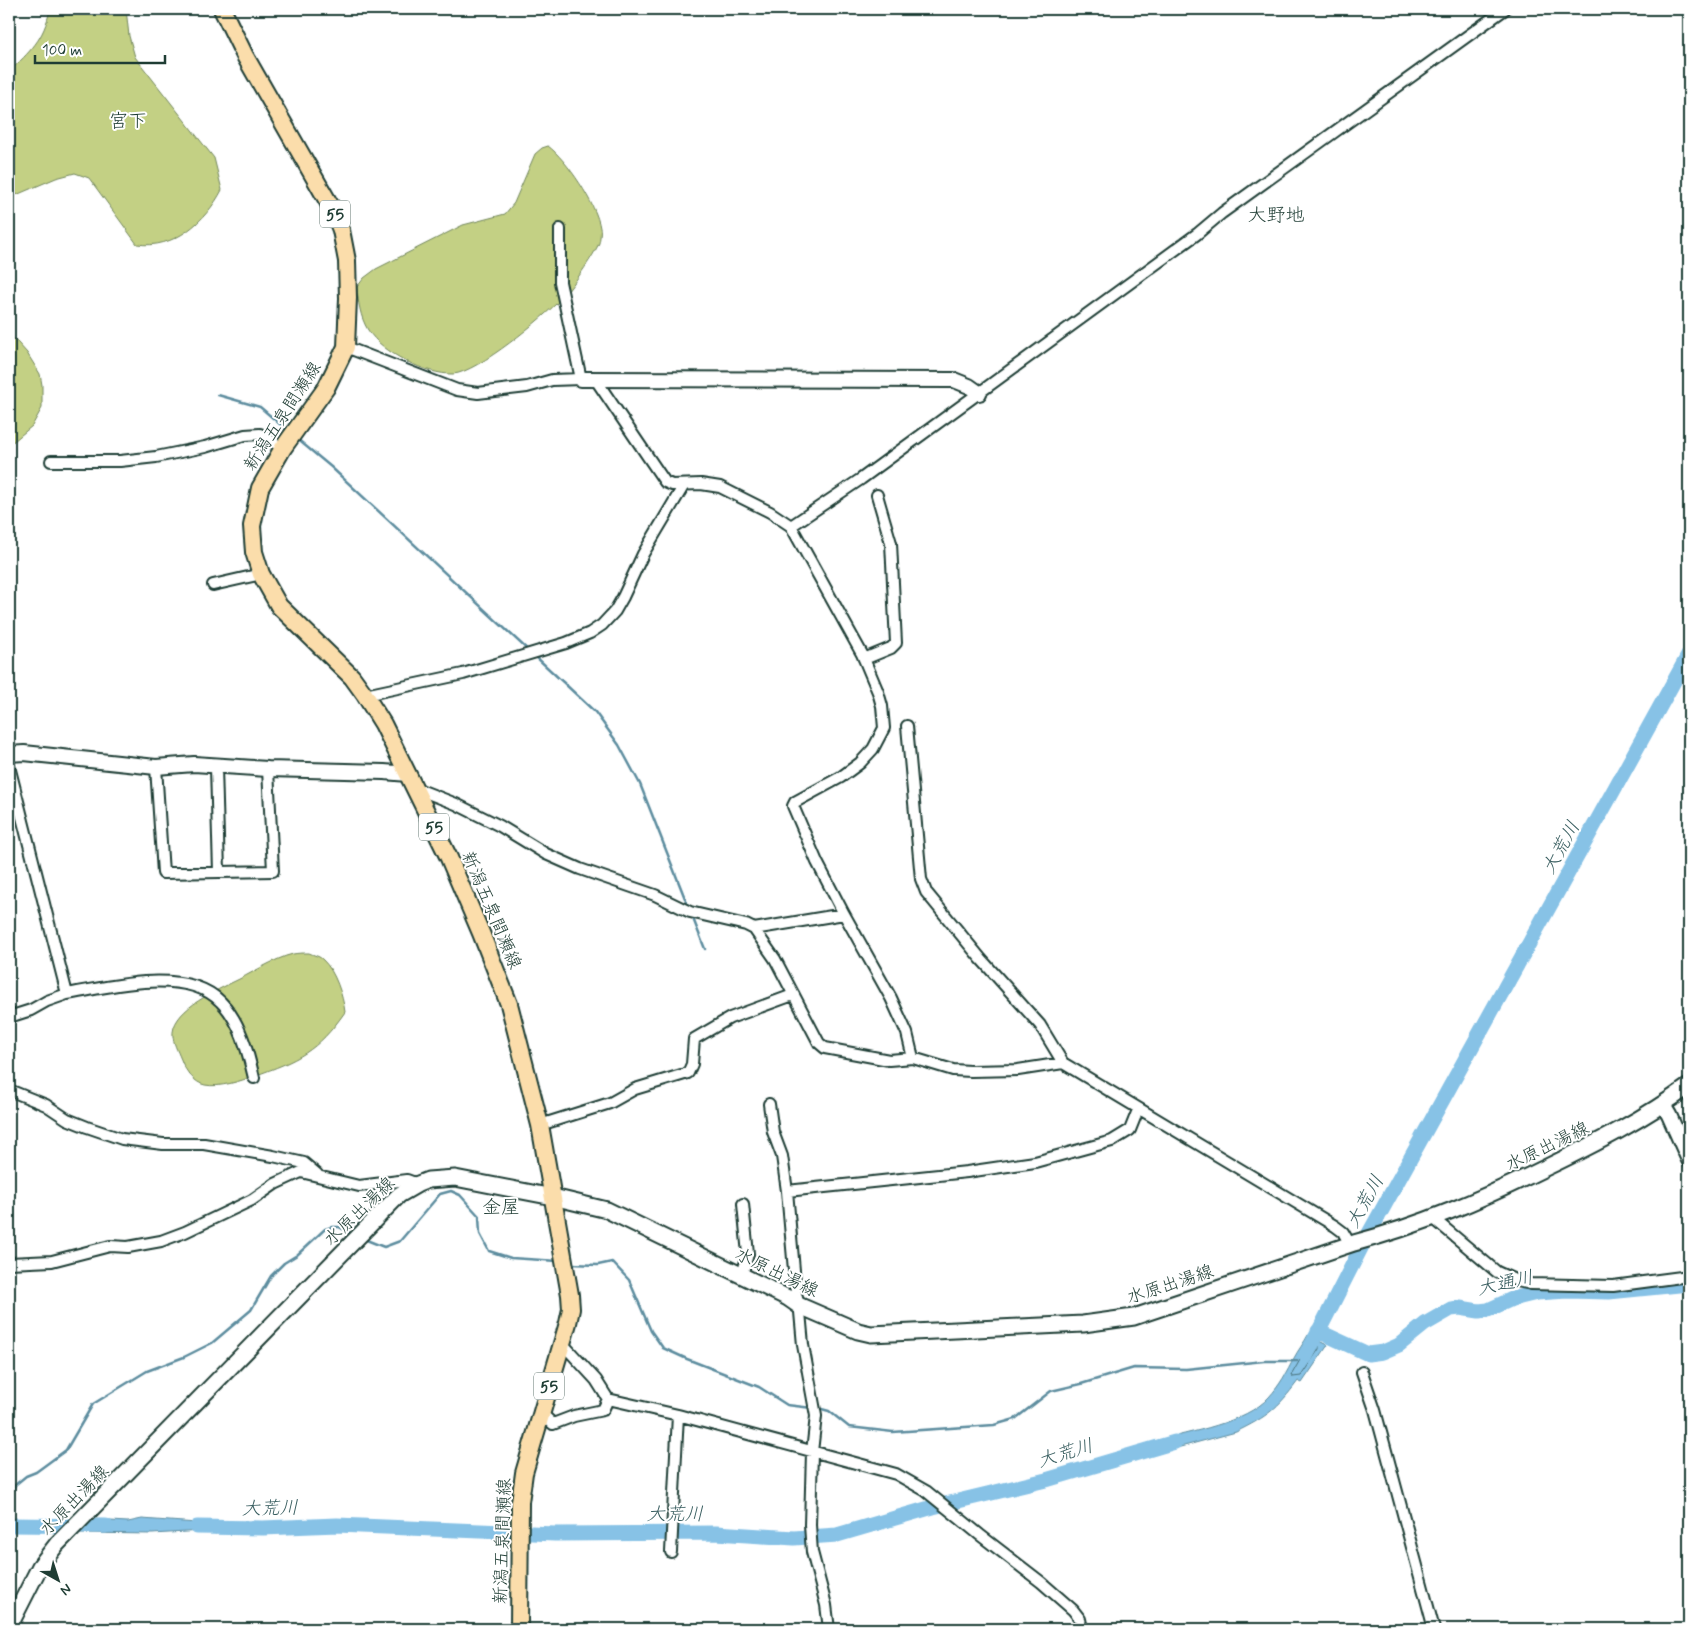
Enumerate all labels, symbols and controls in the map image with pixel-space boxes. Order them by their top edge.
scale bar [35,32,165,64]
text: 100 m [42,41,82,61]
district label: 宮下 [109,109,147,134]
road number: 55 [320,200,350,228]
district label: 大野地 [1247,203,1305,228]
street label: 新潟五泉間瀬線 [238,357,327,476]
road number: 55 [419,814,449,840]
water label: 大荒川 [1537,817,1586,879]
street label: 新潟五泉間瀬線 [455,848,527,973]
street label: 水原出湯線 [1502,1116,1593,1177]
water label: 大荒川 [1341,1171,1390,1233]
street label: 水原出湯線 [319,1172,400,1252]
district label: 金屋 [482,1195,520,1220]
street label: 水原出湯線 [731,1242,822,1303]
street label: 水原出湯線 [1124,1260,1217,1310]
water label: 大通川 [1475,1265,1536,1302]
road number: 55 [534,1372,564,1400]
water label: 大荒川 [1035,1433,1096,1474]
street label: 水原出湯線 [35,1460,115,1541]
street label: 新潟五泉間瀬線 [489,1478,517,1604]
water label: 大荒川 [241,1496,299,1521]
water label: 大荒川 [646,1502,704,1527]
north arrow [32,1556,82,1606]
text: N [56,1579,75,1599]

